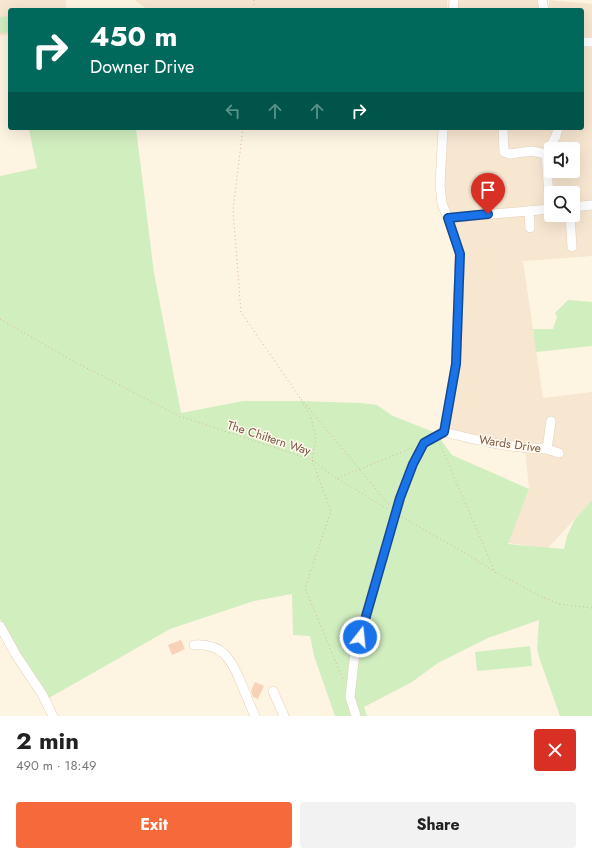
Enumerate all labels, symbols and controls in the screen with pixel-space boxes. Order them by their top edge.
text: 450 m [90,16,178,57]
icon: right [24,24,76,76]
text: Downer Drive [90,54,194,80]
icon: left [222,100,244,122]
icon: ahead [264,100,286,122]
icon: ahead [306,100,328,122]
icon: right [348,100,370,122]
map controls [544,142,580,222]
button: sound [544,142,580,178]
pin [471,173,505,214]
icon: arrive [477,179,499,201]
button: search [544,186,580,222]
street label: The Chiltern Way [225,416,314,460]
street label: Wards Drive [478,431,542,457]
position arrow [339,616,381,658]
text: 2 min [16,723,79,758]
button: close [534,729,576,771]
text: 490 m · 18:49 [16,756,97,775]
button: Exit [16,802,292,848]
button: Share [300,802,576,848]

